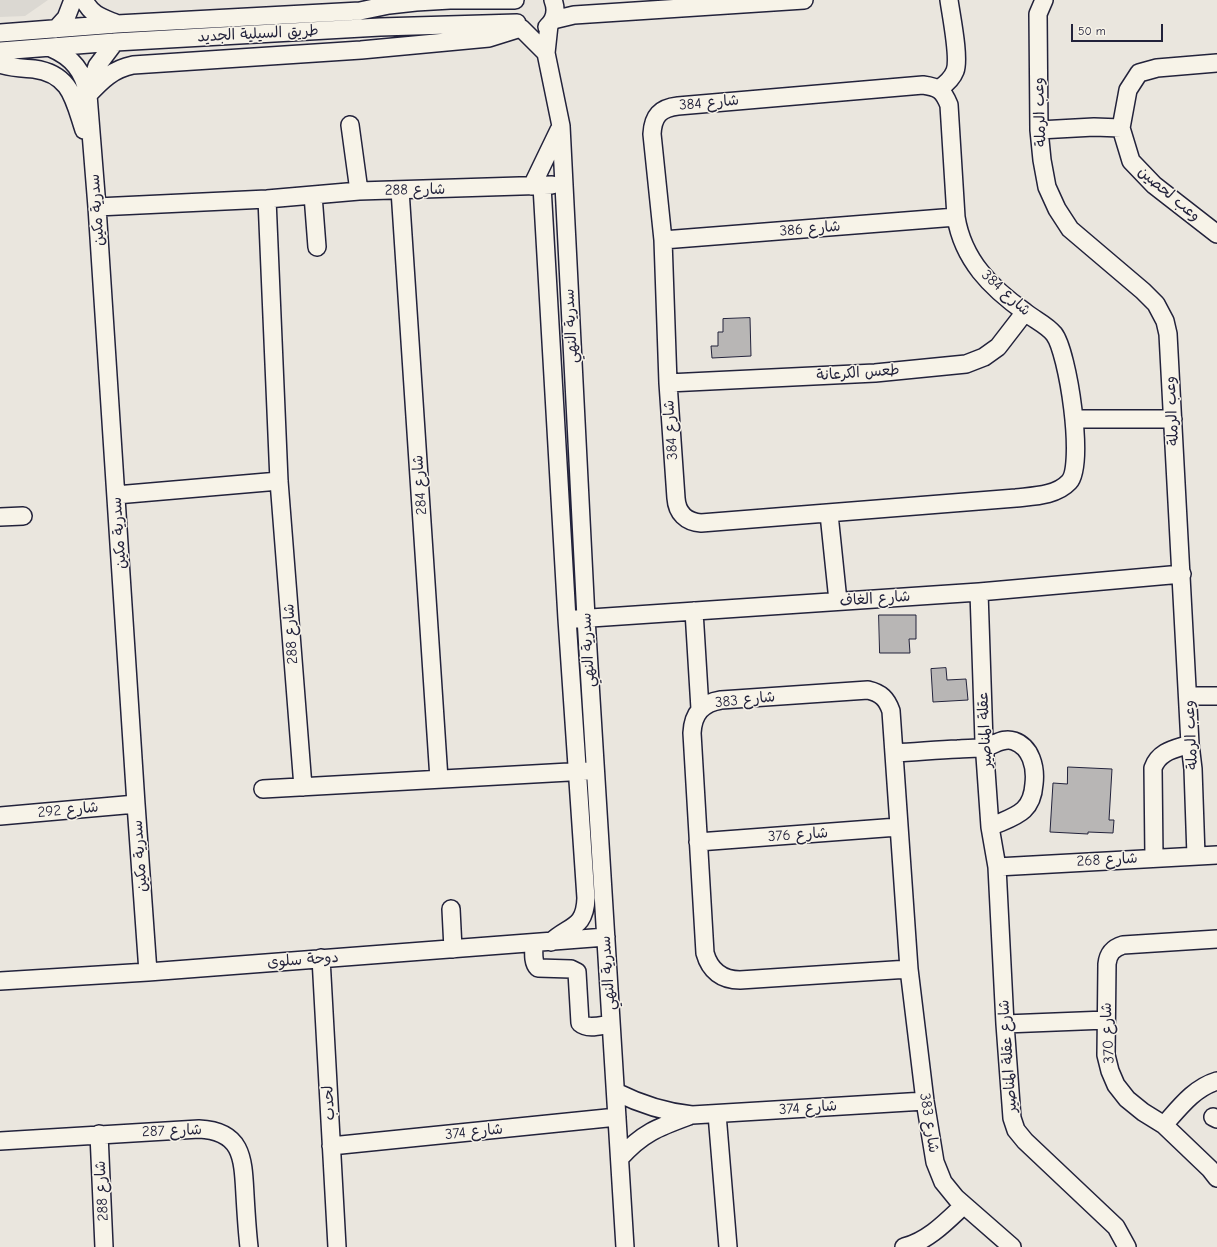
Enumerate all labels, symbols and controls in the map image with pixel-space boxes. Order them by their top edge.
scale bar [1073,16,1165,42]
street label: طريق السيلية الجديد [197,22,319,46]
text: 50 m [1078,24,1106,38]
street label: وعب الرملة [1030,77,1050,147]
street label: شارع 384 [678,91,740,115]
street label: وعب لحصين [1134,163,1204,225]
street label: سدرية مكين [86,173,108,247]
street label: شارع 288 [384,180,446,200]
street label: شارع 386 [779,217,841,241]
street label: شارع 384 [978,266,1034,320]
street label: سدرية النهي [560,288,582,364]
street label: طعس الكرعانة [816,361,900,385]
street label: وعب الرملة [1161,376,1183,446]
street label: شارع 384 [660,399,682,461]
street label: شارع 284 [409,454,431,516]
street label: سدرية مكين [108,496,130,570]
street label: شارع الغاف [839,588,911,610]
street label: شارع 288 [280,603,302,665]
street label: سدرية النهي [577,612,599,688]
street label: شارع 383 [714,688,776,712]
street label: عقلة المناصير [974,692,996,768]
street label: وعب الرملة [1180,700,1202,770]
street label: شارع 292 [37,798,99,822]
street label: سدرية مكين [129,819,151,893]
street label: شارع 376 [767,824,829,846]
street label: شارع 268 [1076,849,1138,871]
street label: سدرية النهي [596,935,620,1011]
street label: دوحة سلوى [267,949,339,971]
street label: شارع عقلة المناصير [995,999,1021,1113]
street label: شارع 370 [1097,1002,1119,1064]
street label: لحدب [319,1085,339,1121]
street label: شارع 383 [915,1092,943,1154]
street label: شارع 374 [778,1097,838,1119]
street label: شارع 374 [444,1120,504,1144]
street label: شارع 287 [142,1121,202,1141]
street label: شارع 288 [91,1160,113,1222]

